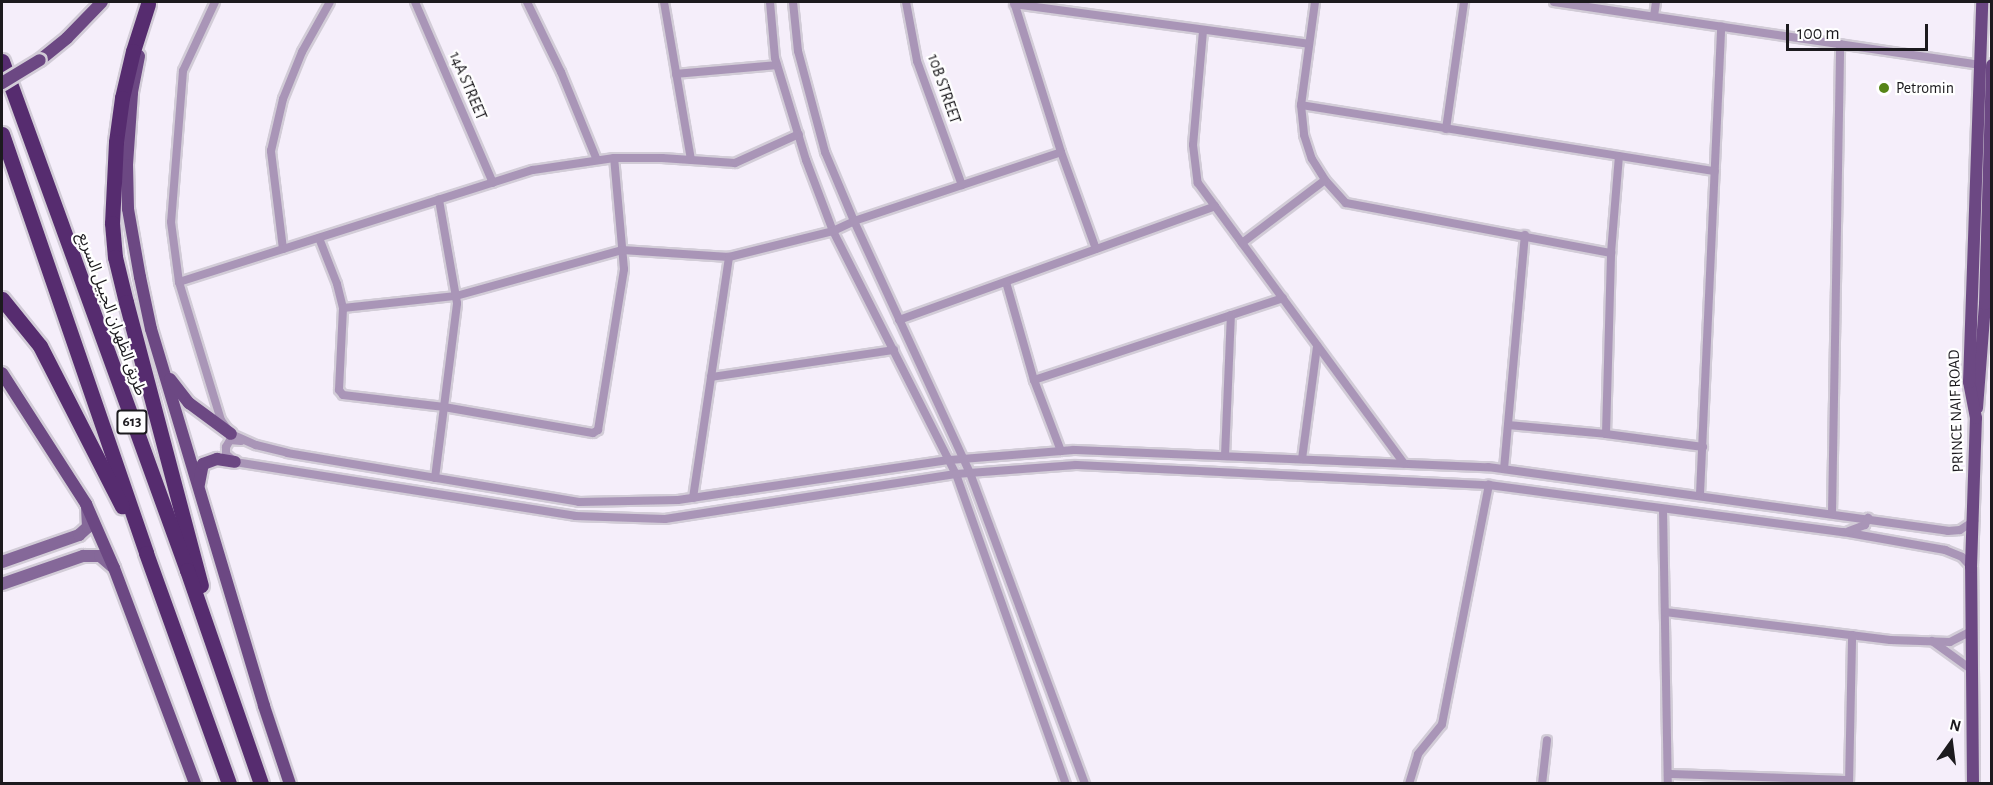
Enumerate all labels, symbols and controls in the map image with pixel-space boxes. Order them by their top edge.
scale bar [1789,12,1932,50]
text: 100 m [1797,25,1840,43]
street label: 14A STREET [445,49,491,123]
street label: 10B STREET [923,52,965,126]
place label: Petromin [1896,78,1954,98]
marker: Petromin [1877,81,1891,95]
street label: طريق الظهران الجبيل السريع [73,230,151,398]
street label: PRINCE NAIF ROAD [1944,349,1968,473]
road number: 613 [116,410,148,434]
north arrow [1921,713,1981,773]
text: N [1948,716,1963,735]

